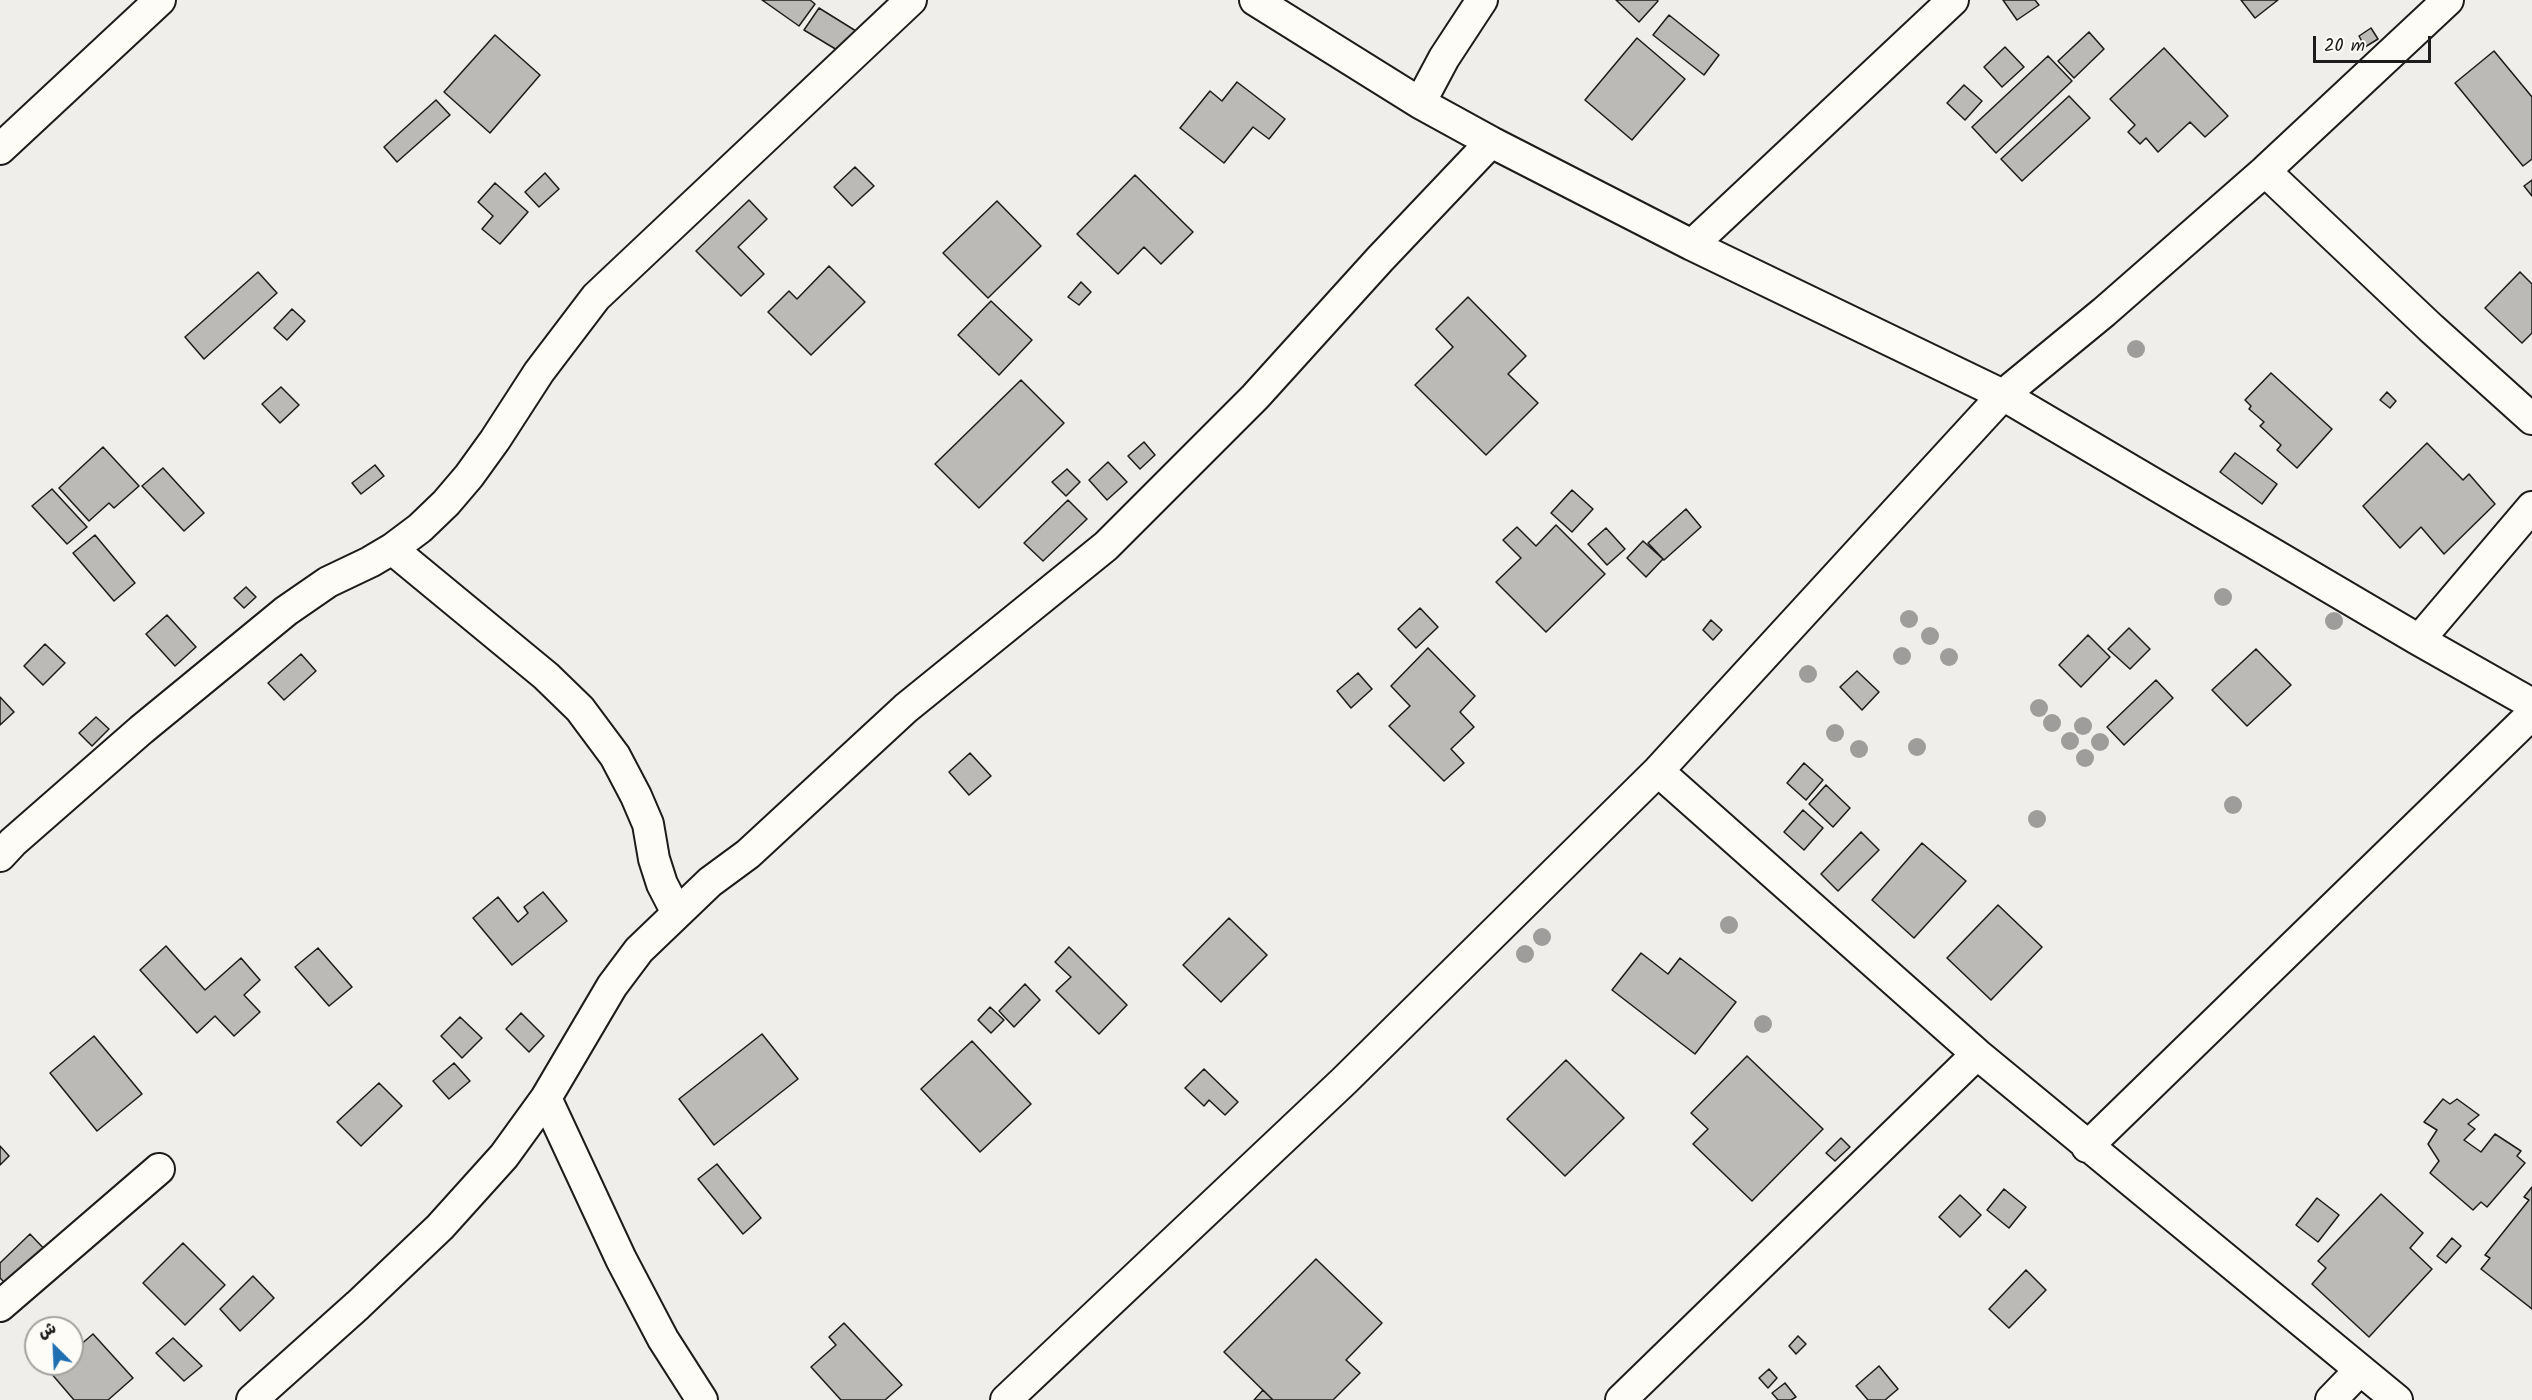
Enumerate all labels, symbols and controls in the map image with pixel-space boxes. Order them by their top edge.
scale bar [2316,24,2434,62]
text: 20 m [2324,32,2365,61]
north arrow [24,1316,84,1376]
text: ش [34,1316,60,1346]

